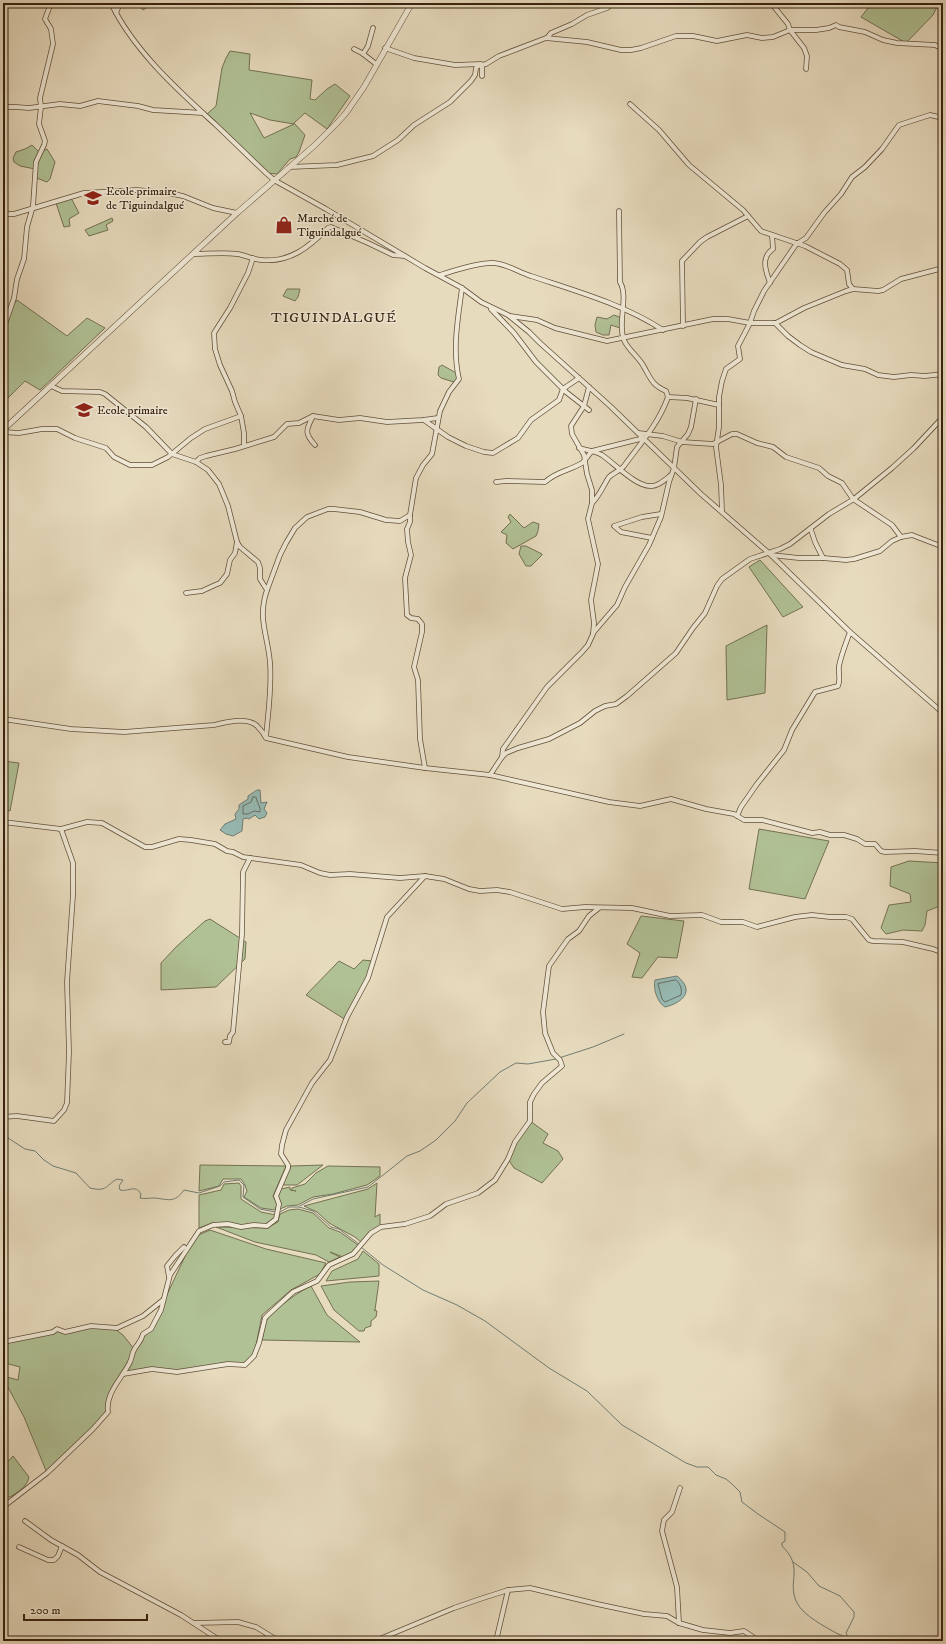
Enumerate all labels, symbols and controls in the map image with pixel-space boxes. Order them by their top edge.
place label: Ecole primaire de Tiguindalgué [106,184,184,213]
school or university icon: Ecole primaire de Tiguindalgué [83,188,103,208]
place label: Marché de Tiguindalgué [297,211,361,240]
shop icon: Marché de Tiguindalgué [274,215,294,235]
district label: TIGUINDALGUÉ [271,309,397,327]
school or university icon: Ecole primaire [74,400,94,420]
place label: Ecole primaire [97,403,168,418]
scale bar [24,1596,147,1622]
text: 200 m [30,1603,60,1618]

